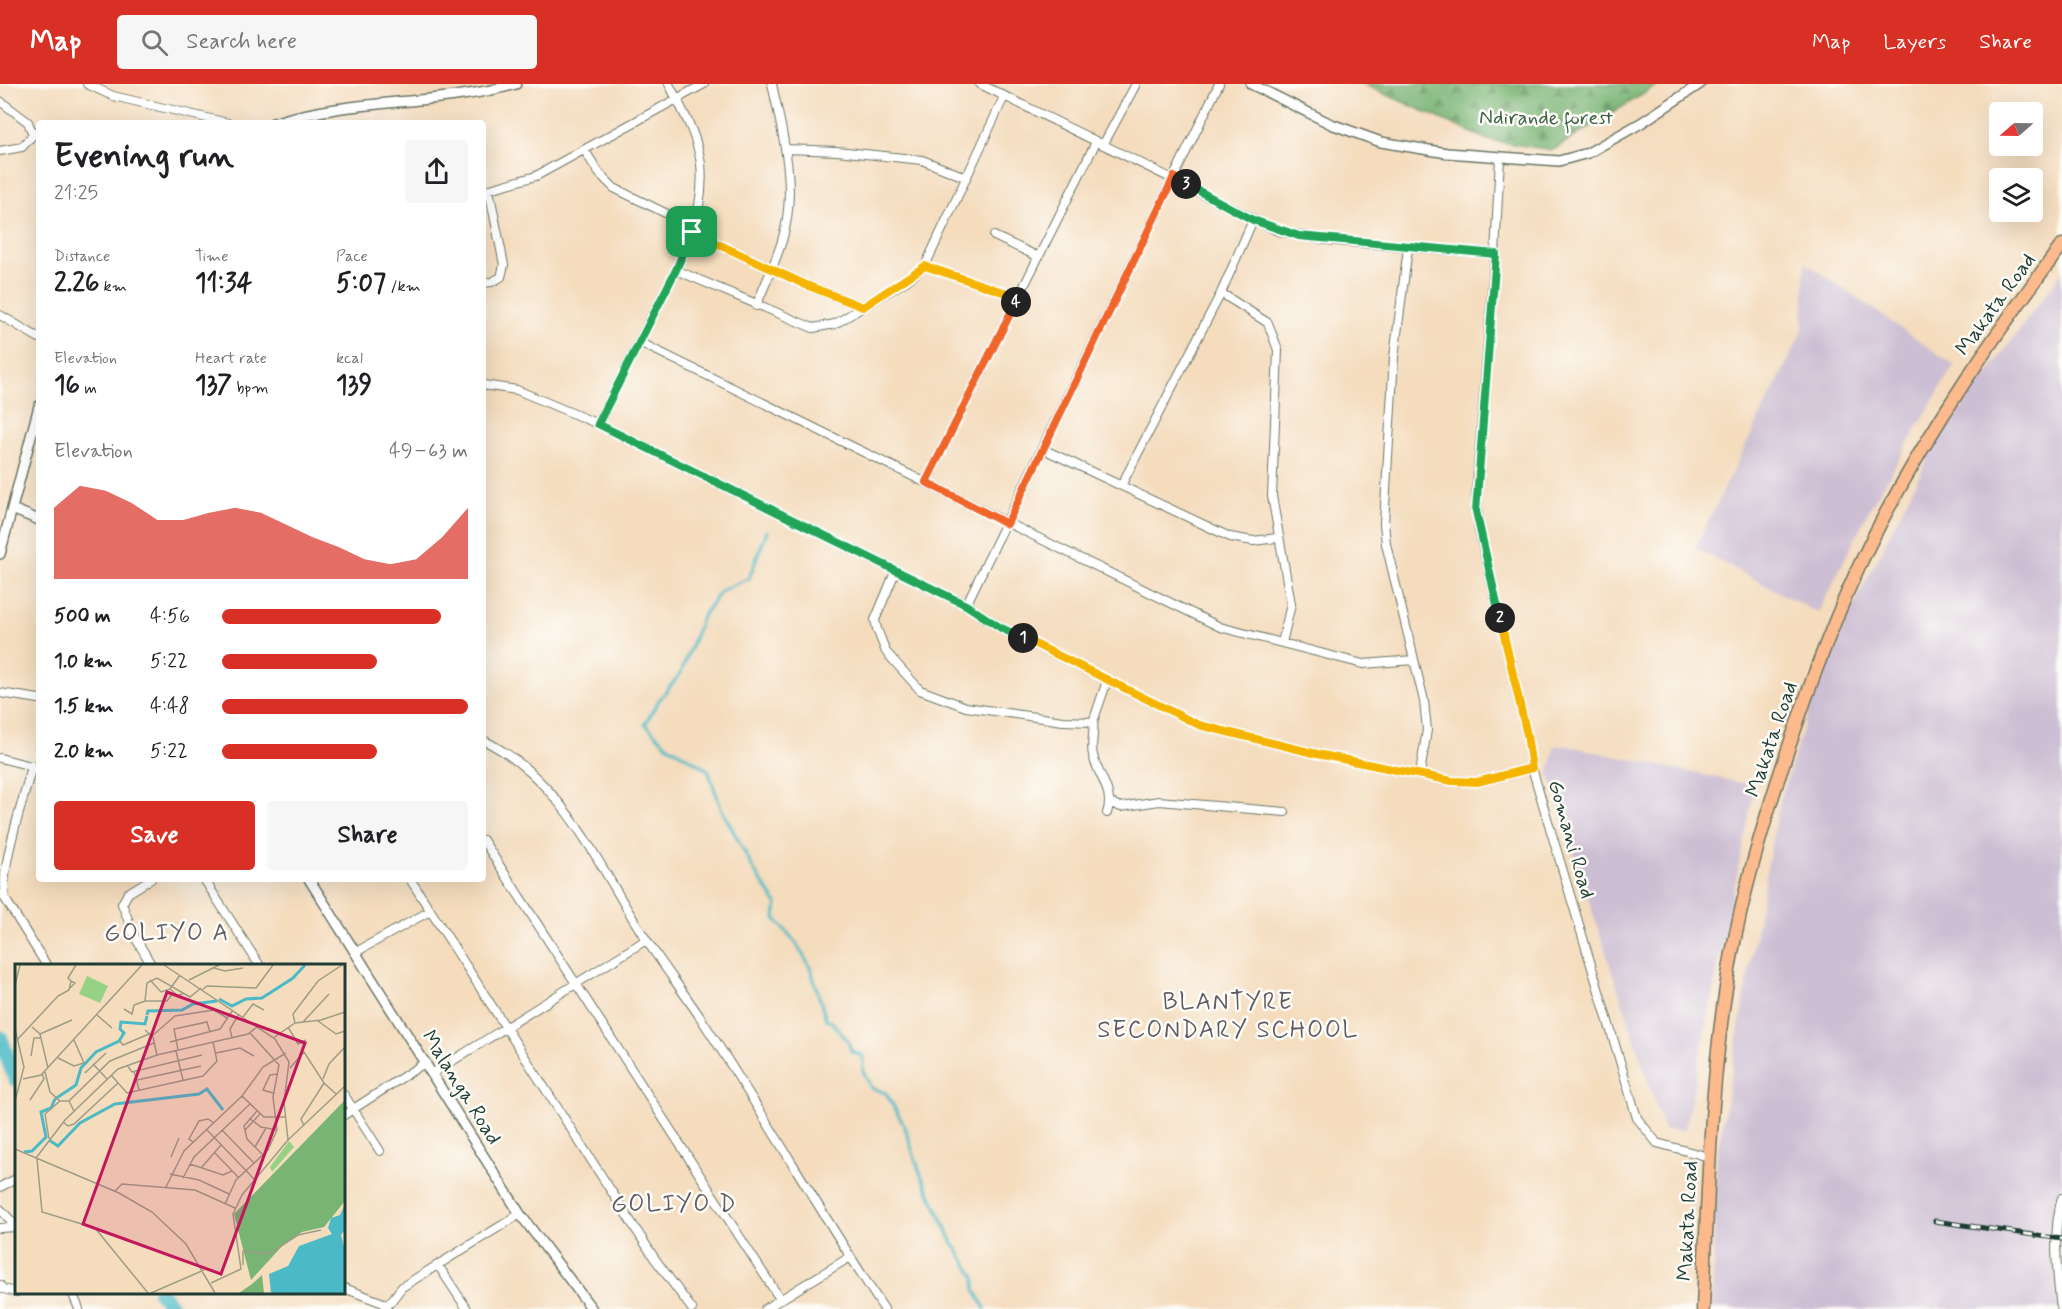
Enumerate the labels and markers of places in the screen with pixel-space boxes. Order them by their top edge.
pin: 3 [1171,169,1201,199]
pin [666,206,717,257]
pin: 4 [1001,287,1031,317]
pin: 2 [1485,603,1515,633]
pin: 1 [1008,623,1038,653]

